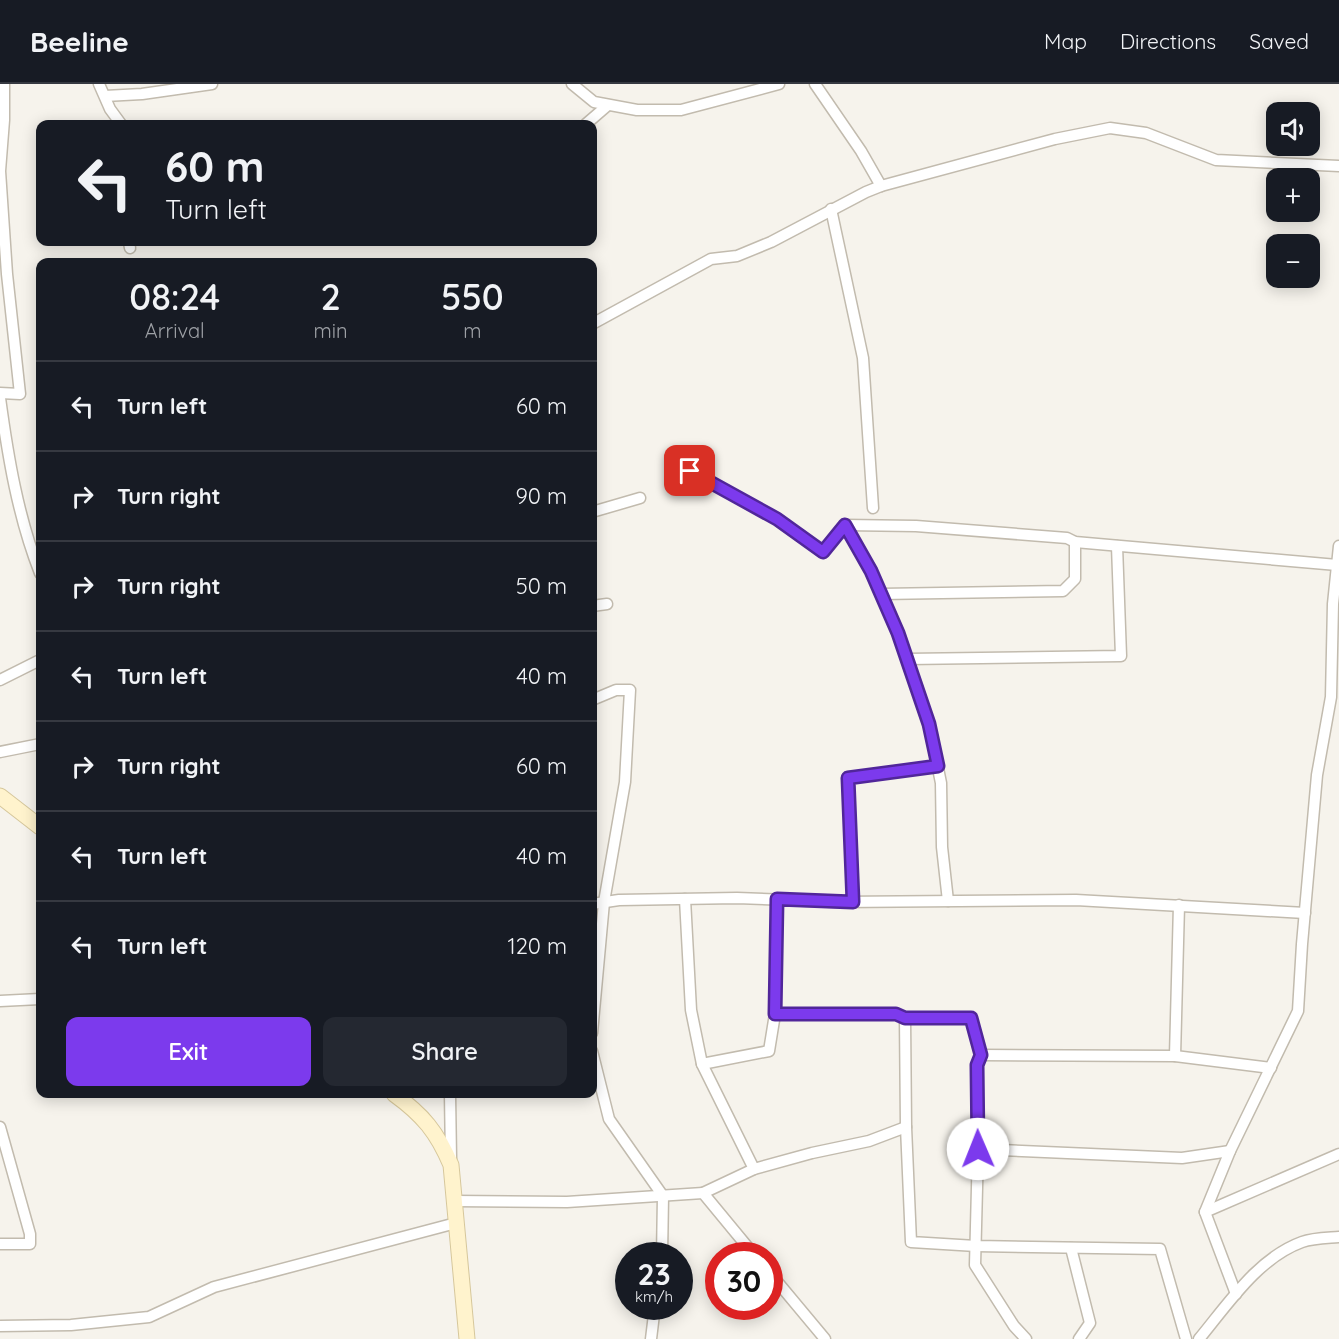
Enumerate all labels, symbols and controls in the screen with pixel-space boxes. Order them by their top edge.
text: Beeline [30,24,129,59]
text: Map [1044,28,1087,54]
text: Directions [1120,28,1216,54]
text: Saved [1249,28,1309,54]
map controls [1266,102,1320,288]
button: sound [1266,102,1320,156]
text: 60 m [165,140,265,193]
icon: left [66,144,144,222]
button: + [1266,168,1320,222]
text: Turn left [165,192,267,226]
button: − [1266,234,1320,288]
text: 08:24 [129,274,220,319]
text: 2 [320,274,341,319]
text: 550 [441,274,504,319]
text: Arrival [145,318,205,343]
text: min [314,318,348,343]
text: m [463,318,481,343]
icon: left [66,390,99,423]
text: Turn left [117,392,207,420]
text: 60 m [516,392,567,420]
pin [664,445,715,496]
icon: arrive [673,454,706,487]
icon: right [66,480,99,513]
text: Turn right [117,482,221,510]
text: 90 m [516,482,567,510]
icon: right [66,570,99,603]
text: Turn right [117,572,221,600]
text: 50 m [516,572,567,600]
icon: left [66,660,99,693]
text: Turn left [117,662,207,690]
text: 40 m [516,662,567,690]
icon: right [66,750,99,783]
text: Turn right [117,752,221,780]
text: 60 m [516,752,567,780]
icon: left [66,840,99,873]
text: Turn left [117,842,207,870]
text: 40 m [516,842,567,870]
icon: left [66,930,99,963]
text: Turn left [117,932,207,960]
text: 120 m [508,932,567,960]
button: Exit [66,1017,311,1086]
button: Share [323,1017,567,1086]
position arrow [946,1117,1010,1181]
speed limit sign: 30 [705,1242,783,1320]
text: 23 [637,1255,671,1293]
text: km/h [635,1287,673,1306]

